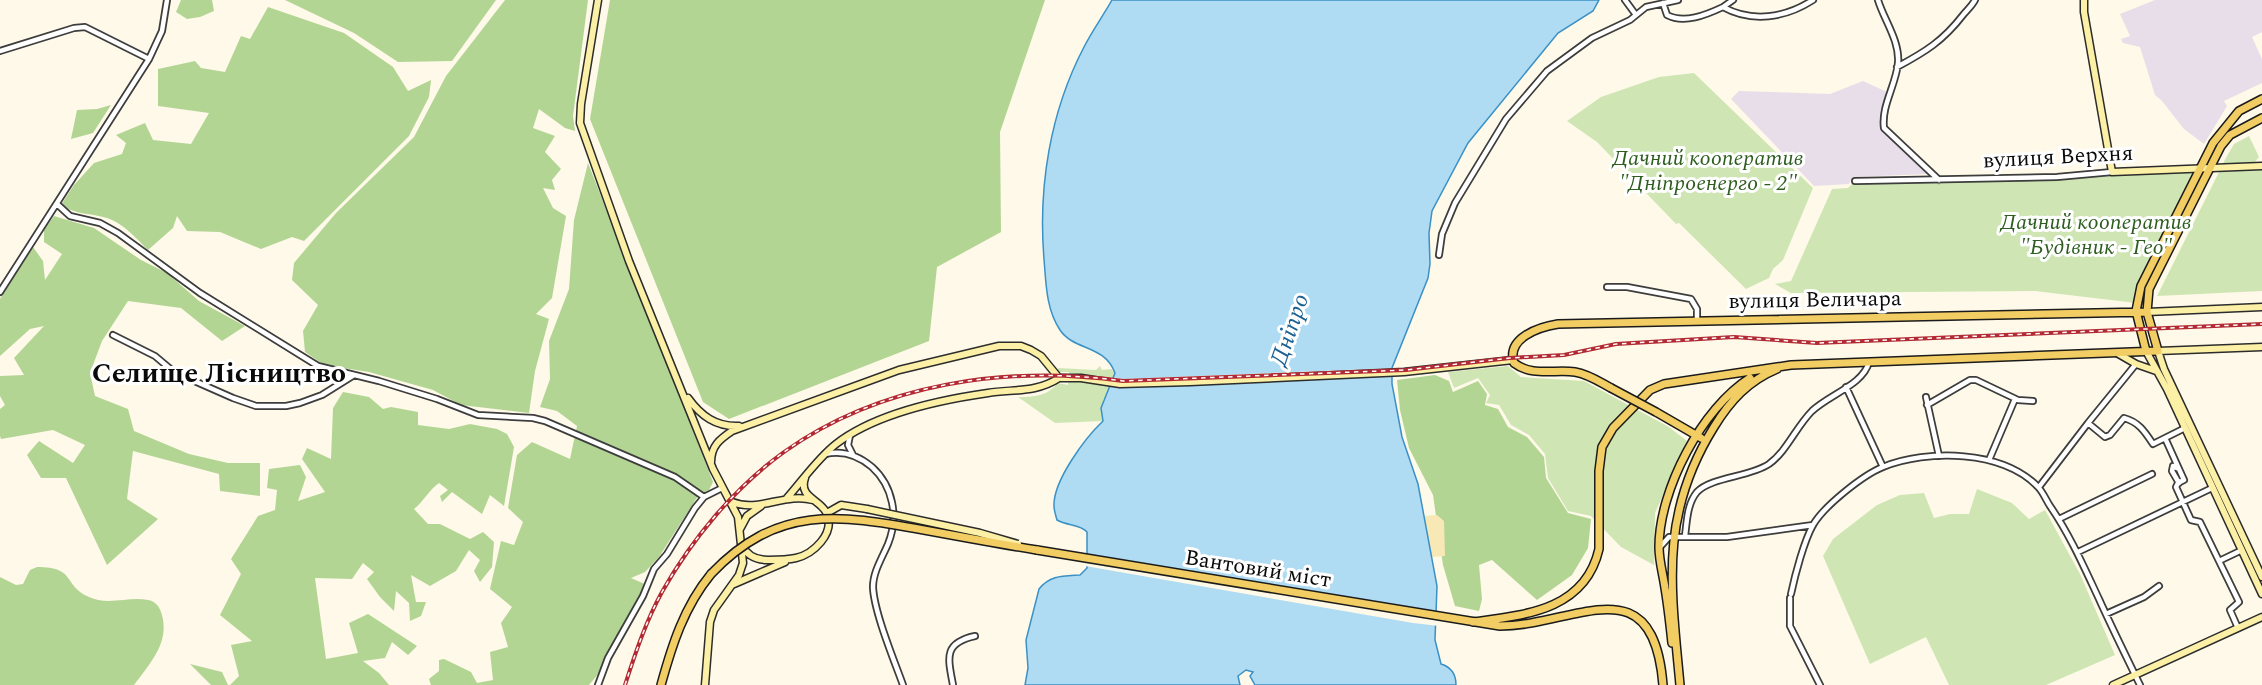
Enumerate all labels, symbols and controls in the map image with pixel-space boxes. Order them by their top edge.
street label: вулиця Верхня [1982,137,2134,177]
park label: Дачний кооператив "Дніпроенерго - 2" [1611,142,1804,200]
park label: Дачний кооператив "Будівник - Гео" [1999,206,2192,264]
street label: вулиця Величара [1728,282,1902,318]
water label: Дніпро [1260,289,1319,372]
district label: Селище Лісництво [92,352,346,395]
street label: Вантовий міст [1182,541,1334,597]

